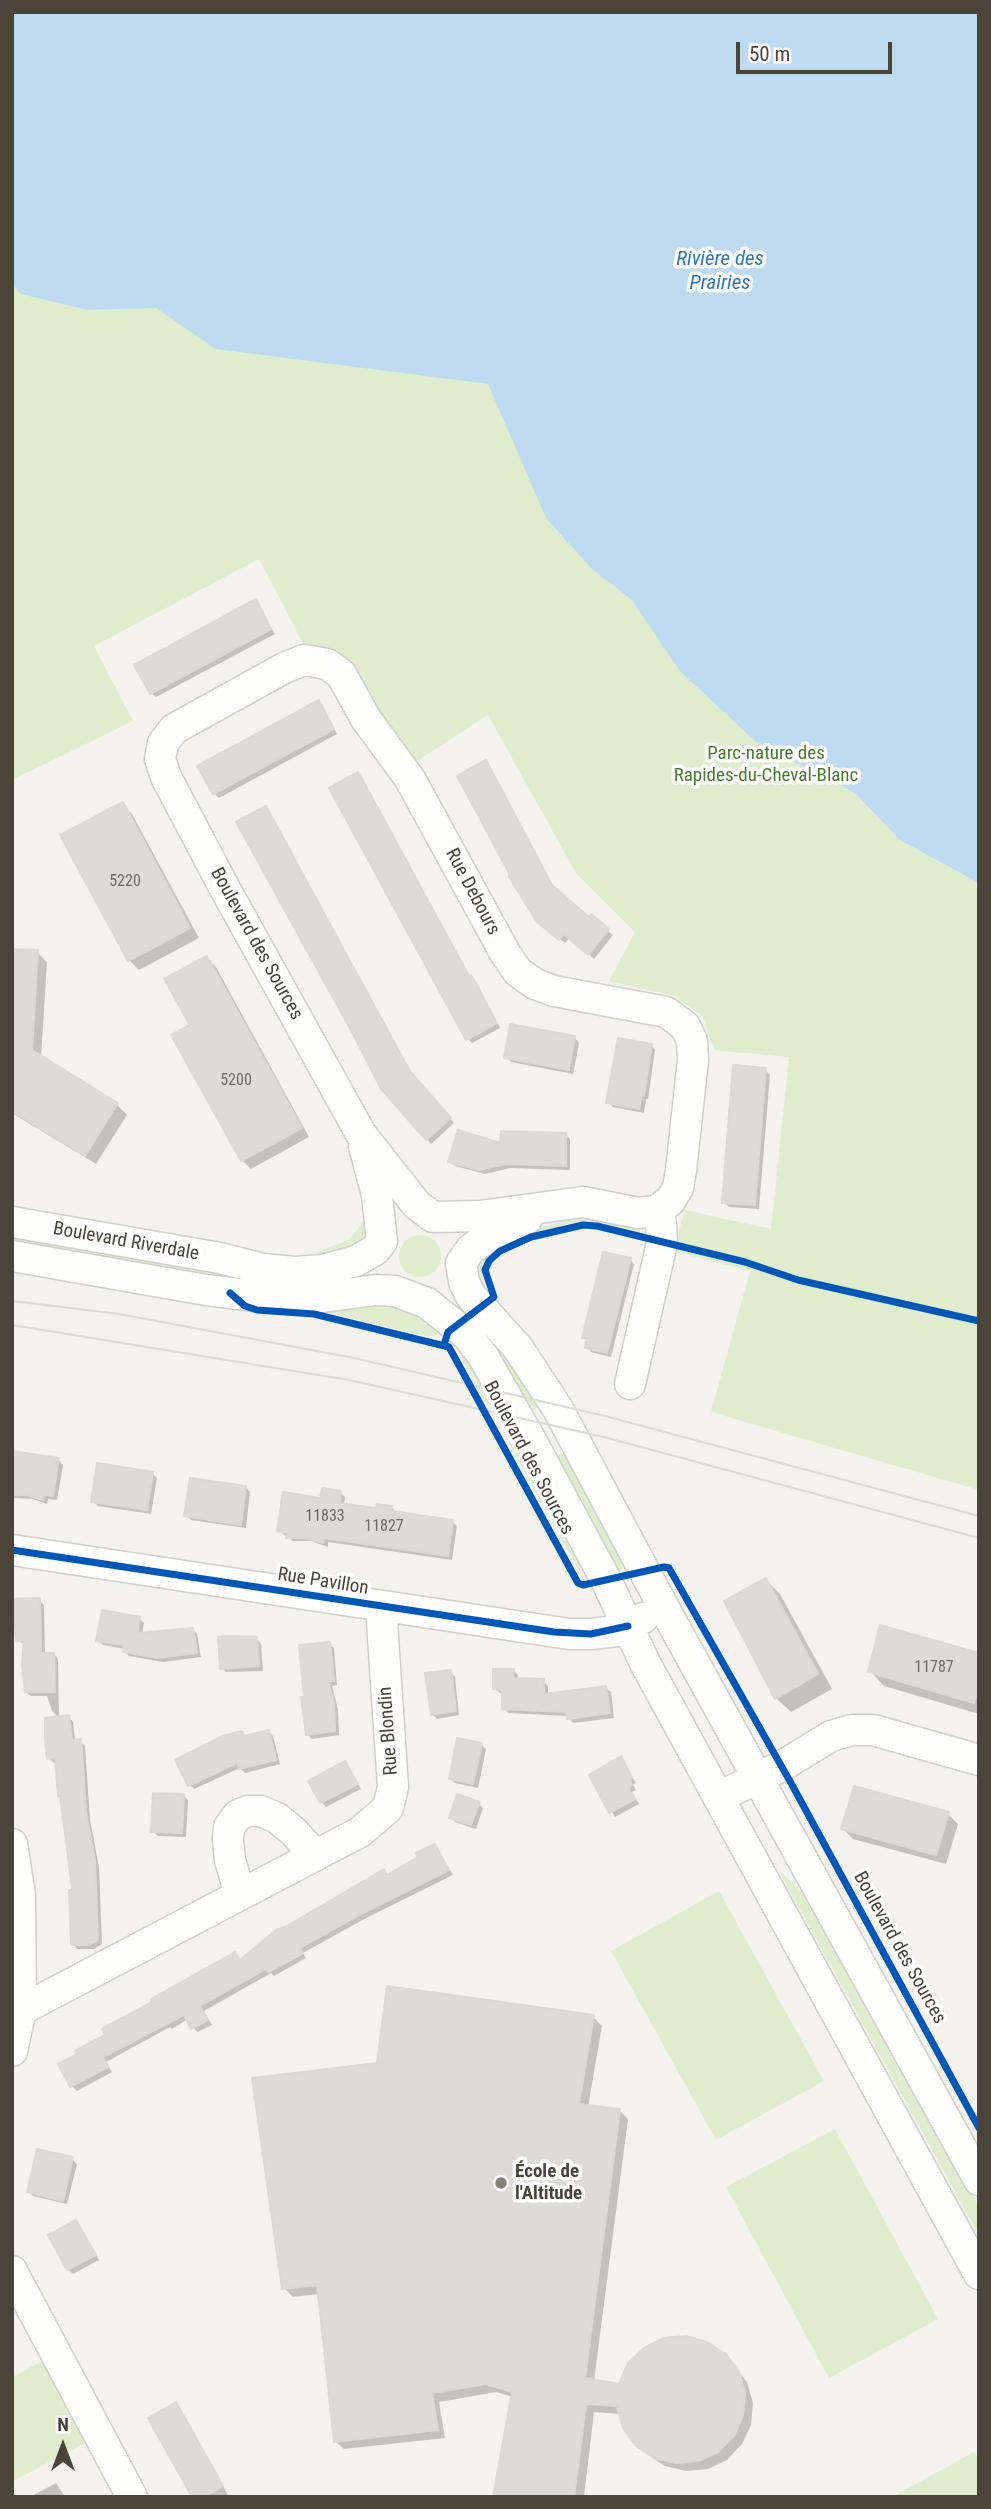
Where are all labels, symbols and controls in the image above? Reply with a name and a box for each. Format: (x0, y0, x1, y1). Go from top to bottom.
scale bar (739, 28, 895, 72)
text: 50 m (749, 42, 790, 66)
water label: Rivière des Prairies (676, 247, 764, 297)
park label: Parc-nature des Rapides-du-Cheval-Blanc (674, 743, 858, 787)
street label: Rue Debours (440, 845, 504, 939)
street label: Boulevard des Sources (205, 864, 307, 1024)
house number: 5220 (109, 872, 141, 892)
house number: 5200 (220, 1071, 252, 1091)
street label: Boulevard Riverdale (51, 1218, 201, 1266)
street label: Boulevard des Sources (478, 1377, 578, 1539)
house number: 11833 (305, 1507, 345, 1527)
house number: 11827 (364, 1517, 404, 1537)
street label: Rue Pavillon (276, 1564, 370, 1600)
house number: 11787 (914, 1658, 954, 1678)
street label: Rue Blondin (375, 1686, 403, 1776)
street label: Boulevard des Sources (848, 1868, 950, 2028)
place label: École de l'Altitude (515, 2161, 582, 2205)
marker: École de l'Altitude (493, 2175, 509, 2191)
north arrow (28, 2411, 98, 2481)
text: N (57, 2413, 69, 2436)

